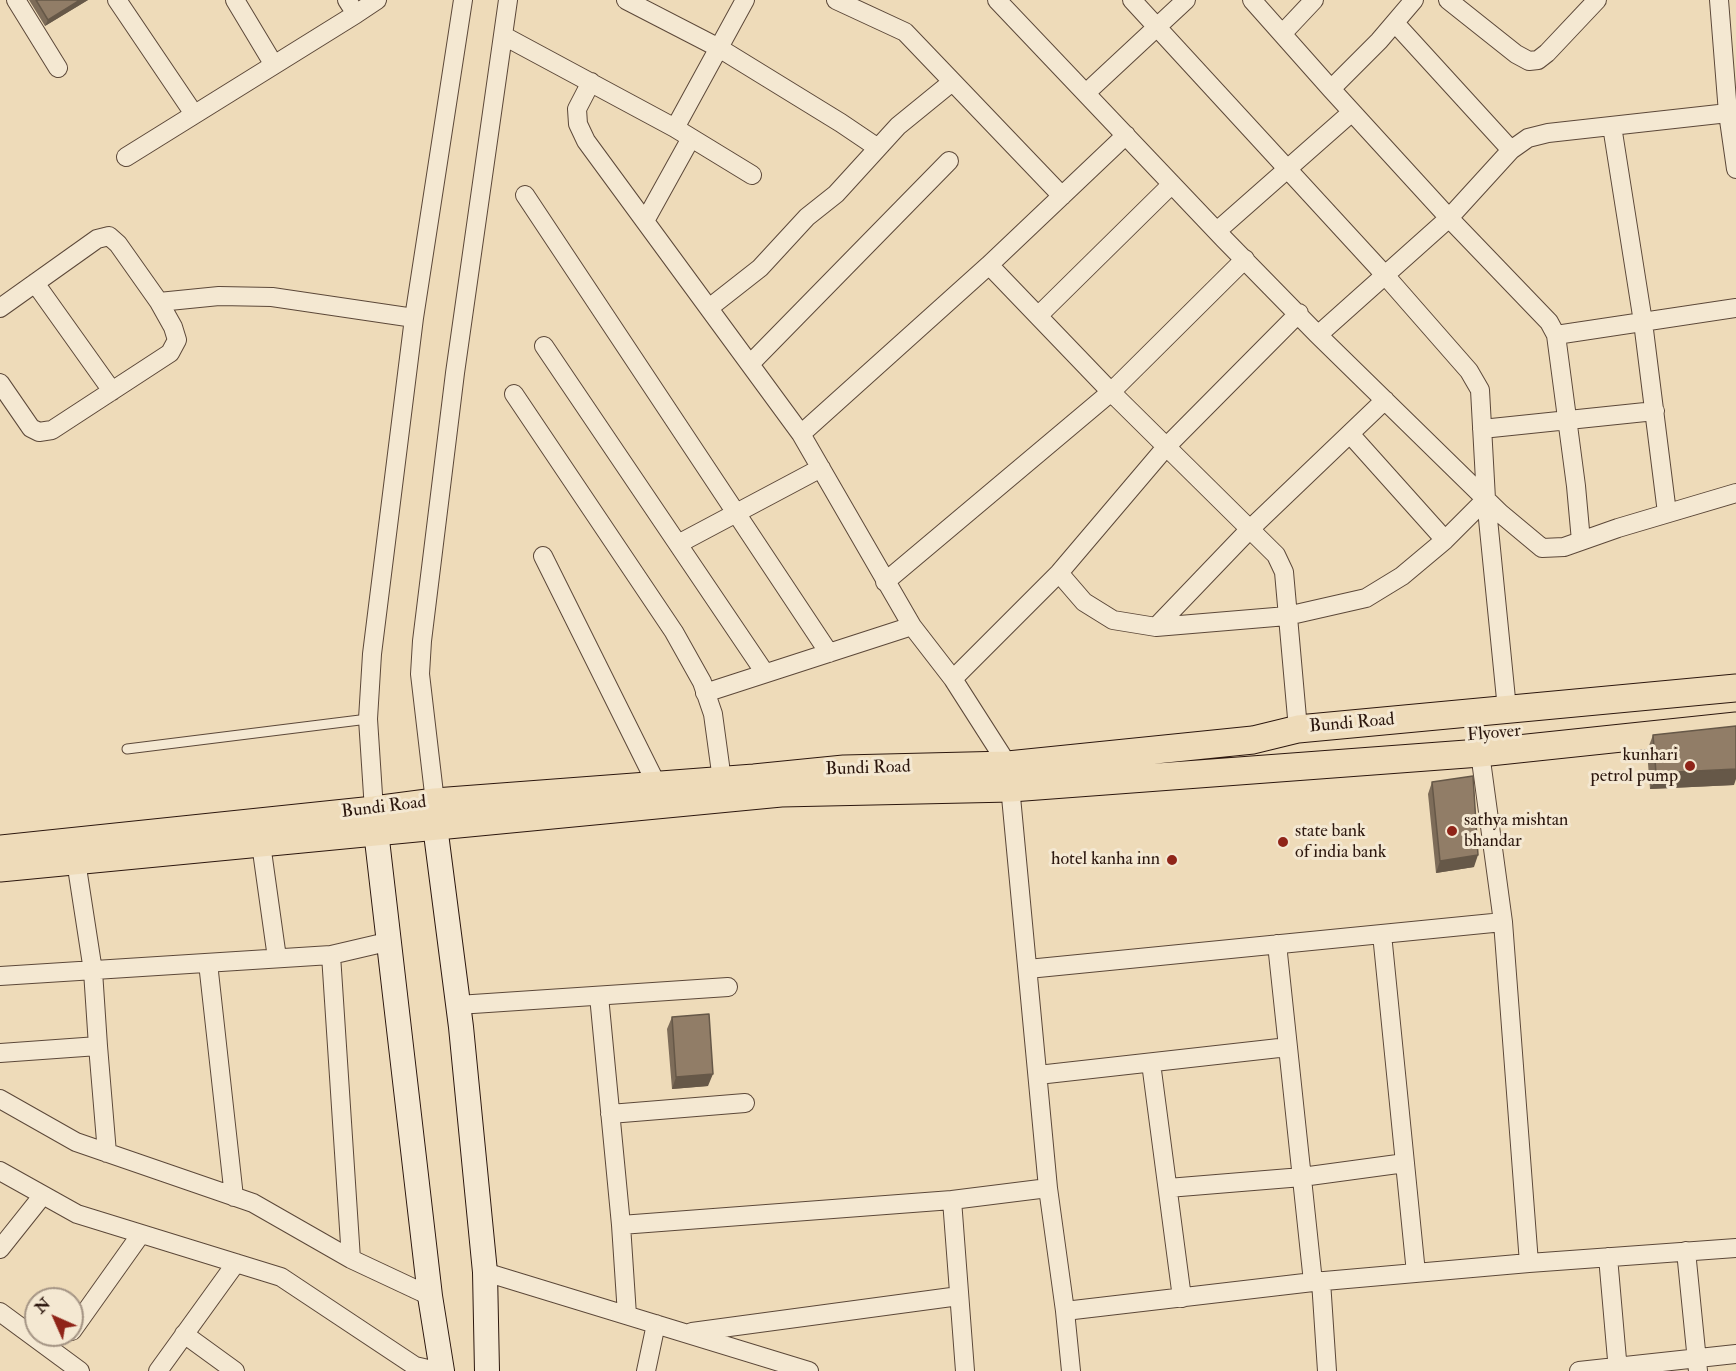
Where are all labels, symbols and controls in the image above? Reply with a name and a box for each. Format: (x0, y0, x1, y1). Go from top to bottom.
street label: Bundi Road (1309, 710, 1395, 738)
street label: Flyover (1466, 721, 1522, 747)
place label: kunhari petrol pump (1591, 745, 1678, 788)
street label: Bundi Road (825, 757, 911, 781)
marker: kunhari petrol pump (1683, 759, 1697, 773)
street label: Bundi Road (340, 792, 428, 824)
place label: sathya mishtan bhandar (1464, 810, 1568, 852)
place label: state bank of india bank (1295, 821, 1386, 864)
marker: sathya mishtan bhandar (1445, 824, 1459, 838)
marker: state bank of india bank (1276, 835, 1290, 849)
place label: hotel kanha inn (1051, 849, 1160, 871)
marker: hotel kanha inn (1165, 853, 1179, 867)
north arrow (24, 1287, 84, 1347)
text: N (31, 1294, 55, 1318)

